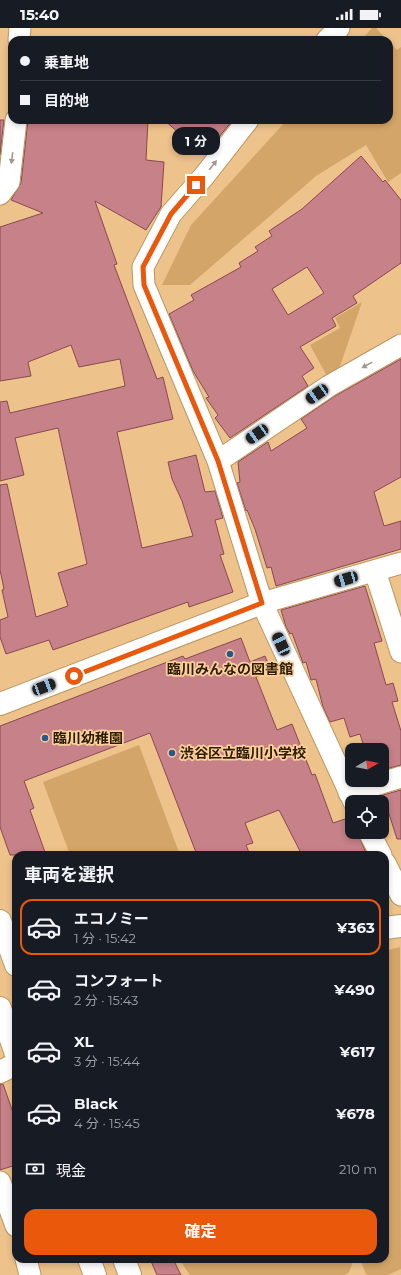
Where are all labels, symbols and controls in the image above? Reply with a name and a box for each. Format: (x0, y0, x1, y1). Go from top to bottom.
text: 15:40 (20, 5, 59, 24)
text: 乗車地 (44, 53, 89, 72)
text: 目的地 (44, 91, 89, 110)
callout: 1 分 (172, 127, 220, 155)
text: 1 分 (185, 133, 207, 149)
one-way arrow (8, 152, 15, 164)
one-way arrow (208, 160, 217, 171)
route end (187, 176, 205, 194)
one-way arrow (361, 361, 373, 368)
car (304, 382, 330, 406)
car (244, 422, 270, 446)
car (333, 570, 359, 588)
car (270, 631, 292, 657)
marker: 臨川みんなの図書館 (225, 649, 235, 659)
place label: 臨川みんなの図書館 (167, 660, 293, 678)
route start (65, 667, 83, 685)
car (31, 677, 57, 697)
place label: 臨川幼稚園 (53, 729, 123, 747)
marker: 臨川幼稚園 (40, 733, 50, 743)
north arrow (345, 743, 389, 787)
map controls (345, 743, 389, 839)
place label: 渋谷区立臨川小学校 (180, 744, 306, 762)
marker: 渋谷区立臨川小学校 (167, 748, 177, 758)
button: locate (345, 795, 389, 839)
text: 車両を選択 (24, 864, 114, 886)
icon: car (26, 909, 62, 945)
text: エコノミー (74, 909, 149, 928)
text: ¥363 (336, 918, 375, 937)
text: 1 分 · 15:42 (74, 930, 136, 946)
icon: car (26, 971, 62, 1007)
text: コンフォート (74, 971, 164, 990)
text: ¥490 (334, 980, 375, 999)
text: 2 分 · 15:43 (74, 992, 138, 1008)
text: XL (74, 1032, 93, 1051)
icon: car (26, 1033, 62, 1069)
text: ¥617 (339, 1042, 375, 1061)
text: 3 分 · 15:44 (74, 1053, 140, 1069)
text: Black (74, 1094, 118, 1113)
icon: car (26, 1095, 62, 1131)
text: ¥678 (336, 1104, 375, 1123)
text: 4 分 · 15:45 (74, 1115, 140, 1131)
icon: cash (24, 1158, 46, 1180)
text: 現金 (56, 1161, 86, 1180)
text: 210 m (339, 1161, 377, 1177)
button: 確定 (24, 1209, 377, 1255)

